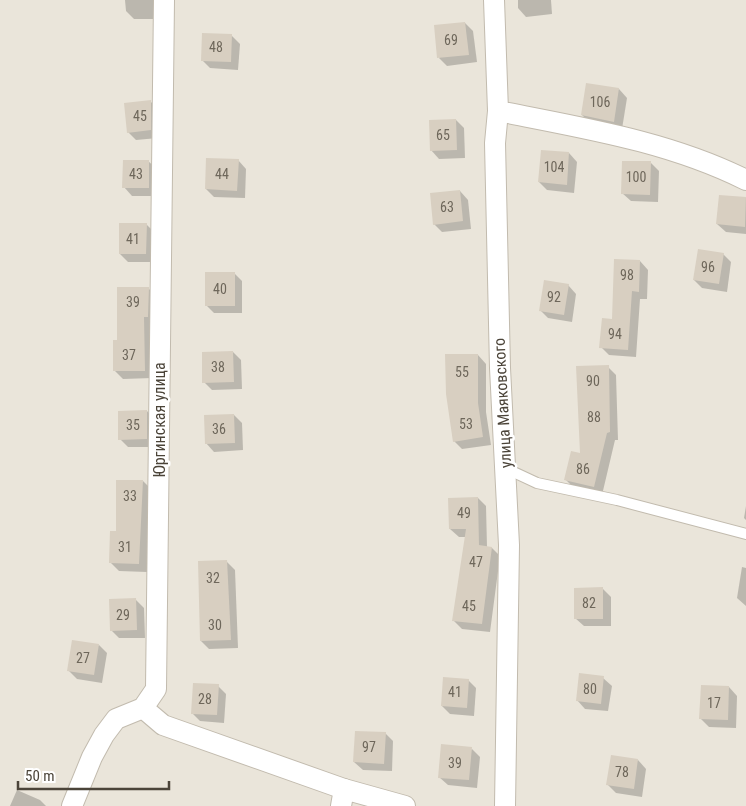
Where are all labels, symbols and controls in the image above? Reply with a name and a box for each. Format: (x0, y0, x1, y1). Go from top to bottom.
house number: 69 (444, 32, 458, 48)
house number: 48 (209, 39, 223, 55)
house number: 106 (590, 94, 610, 110)
house number: 45 (133, 108, 147, 124)
house number: 65 (436, 127, 450, 143)
house number: 104 (544, 159, 564, 175)
house number: 43 (129, 166, 143, 182)
house number: 44 (215, 166, 229, 182)
house number: 100 (626, 169, 646, 185)
house number: 63 (440, 199, 454, 215)
house number: 41 (126, 231, 140, 247)
house number: 96 (701, 259, 715, 275)
house number: 98 (620, 267, 634, 283)
house number: 40 (213, 281, 227, 297)
house number: 92 (547, 289, 561, 305)
house number: 39 (126, 294, 140, 310)
house number: 94 (608, 326, 622, 342)
street label: улица Маяковского (490, 337, 515, 468)
house number: 37 (122, 347, 136, 363)
house number: 38 (211, 359, 225, 375)
street label: Юргинская улица (150, 362, 169, 478)
house number: 55 (455, 364, 469, 380)
house number: 90 (586, 373, 600, 389)
house number: 88 (587, 409, 601, 425)
house number: 53 (459, 416, 473, 432)
house number: 35 (126, 417, 140, 433)
house number: 36 (212, 421, 226, 437)
house number: 86 (576, 461, 590, 477)
house number: 33 (123, 488, 137, 504)
house number: 49 (457, 505, 471, 521)
house number: 31 (118, 539, 132, 555)
house number: 47 (469, 554, 483, 570)
house number: 32 (206, 570, 220, 586)
house number: 82 (582, 595, 596, 611)
house number: 45 (462, 598, 476, 614)
house number: 29 (116, 607, 130, 623)
house number: 30 (208, 617, 222, 633)
house number: 27 (76, 650, 90, 666)
house number: 80 (583, 681, 597, 697)
house number: 41 (448, 684, 462, 700)
house number: 28 (198, 691, 212, 707)
house number: 17 (707, 695, 721, 711)
house number: 97 (362, 739, 376, 755)
house number: 39 (448, 755, 462, 771)
scale bar (18, 758, 169, 790)
house number: 78 (615, 764, 629, 780)
text: 50 m (25, 767, 55, 785)

